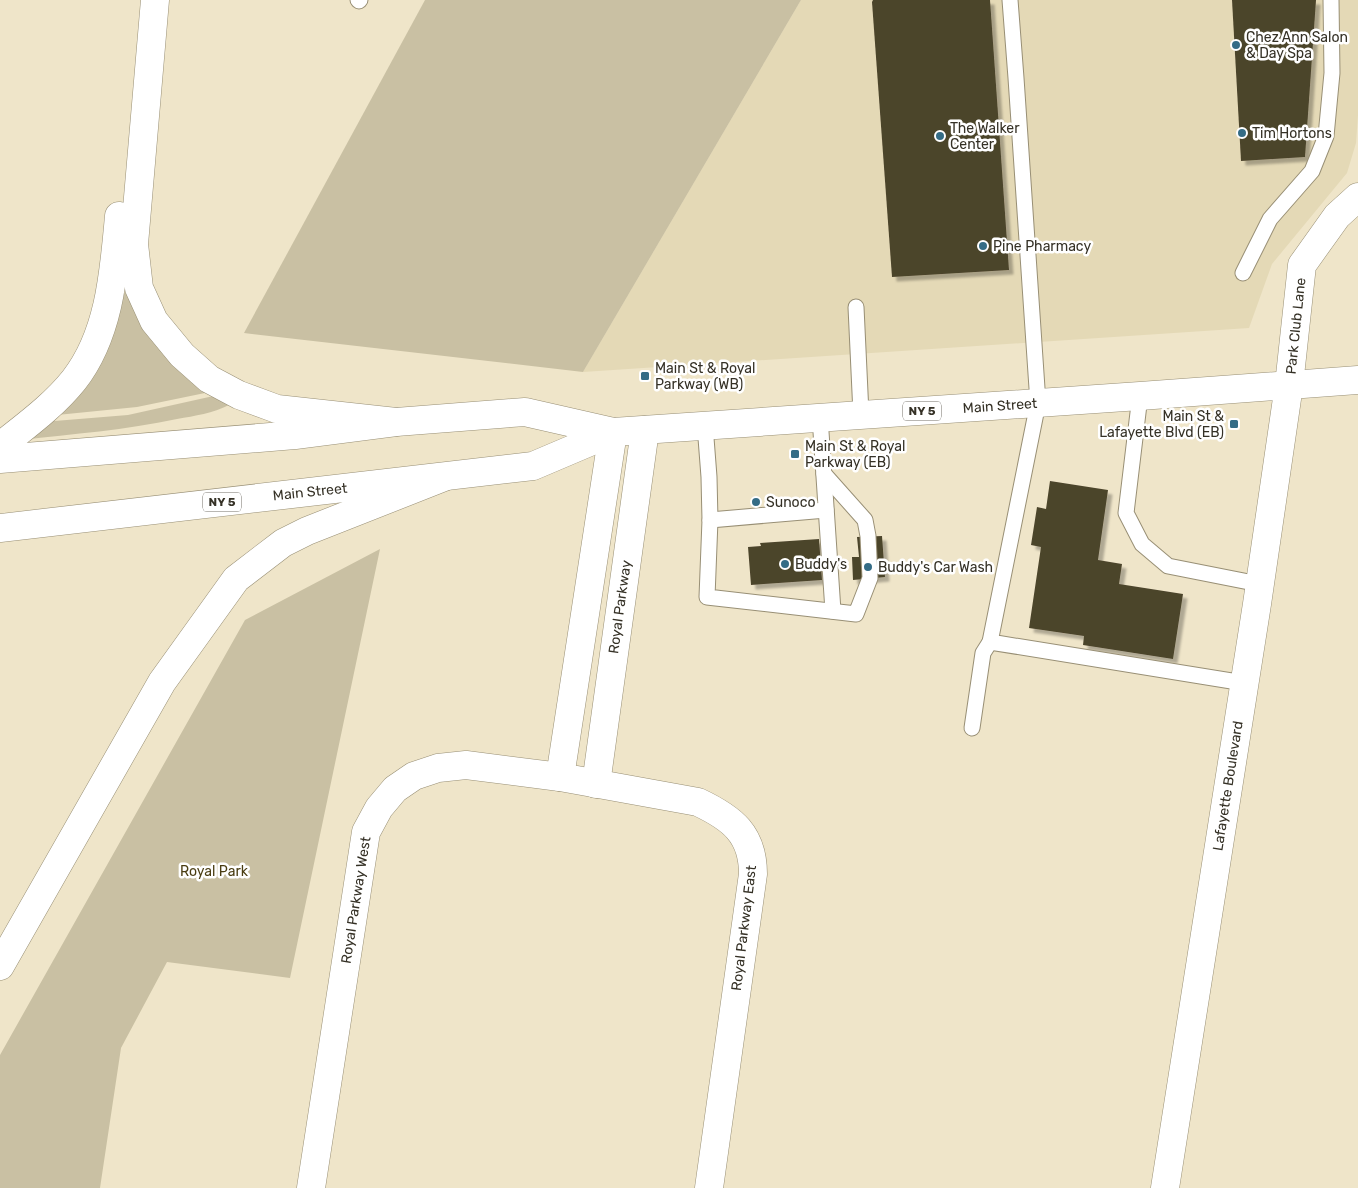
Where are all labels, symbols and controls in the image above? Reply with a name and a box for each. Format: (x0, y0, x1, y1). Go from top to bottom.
place label: Chez Ann Salon & Day Spa (1246, 29, 1348, 62)
marker: Chez Ann Salon & Day Spa (1230, 39, 1242, 51)
place label: The Walker Center (950, 120, 1020, 153)
place label: Tim Hortons (1252, 125, 1332, 142)
marker: Tim Hortons (1236, 127, 1248, 139)
marker: The Walker Center (934, 130, 946, 142)
place label: Pine Pharmacy (993, 238, 1091, 255)
marker: Pine Pharmacy (977, 240, 989, 252)
street label: Park Club Lane (1282, 277, 1310, 375)
place label: Main St & Royal Parkway (WB) (655, 360, 755, 393)
marker: Main St & Royal Parkway (WB) (639, 370, 651, 382)
street label: Main Street (962, 395, 1038, 417)
road number: NY 5 (903, 402, 941, 421)
place label: Main St & Lafayette Blvd (EB) (1099, 408, 1224, 441)
marker: Main St & Lafayette Blvd (EB) (1228, 418, 1240, 430)
place label: Main St & Royal Parkway (EB) (805, 438, 905, 471)
marker: Main St & Royal Parkway (EB) (789, 448, 801, 460)
street label: Main Street (272, 480, 349, 504)
road number: NY 5 (203, 492, 241, 512)
place label: Sunoco (766, 494, 815, 511)
marker: Sunoco (750, 496, 762, 508)
place label: Buddy's (795, 556, 847, 573)
marker: Buddy's (779, 558, 791, 570)
street label: Royal Parkway (605, 559, 635, 655)
place label: Buddy's Car Wash (878, 559, 993, 576)
marker: Buddy's Car Wash (862, 561, 874, 573)
street label: Lafayette Boulevard (1209, 720, 1247, 852)
street label: Royal Parkway West (338, 835, 375, 965)
park label: Royal Park (180, 863, 249, 880)
street label: Royal Parkway East (728, 864, 760, 992)

